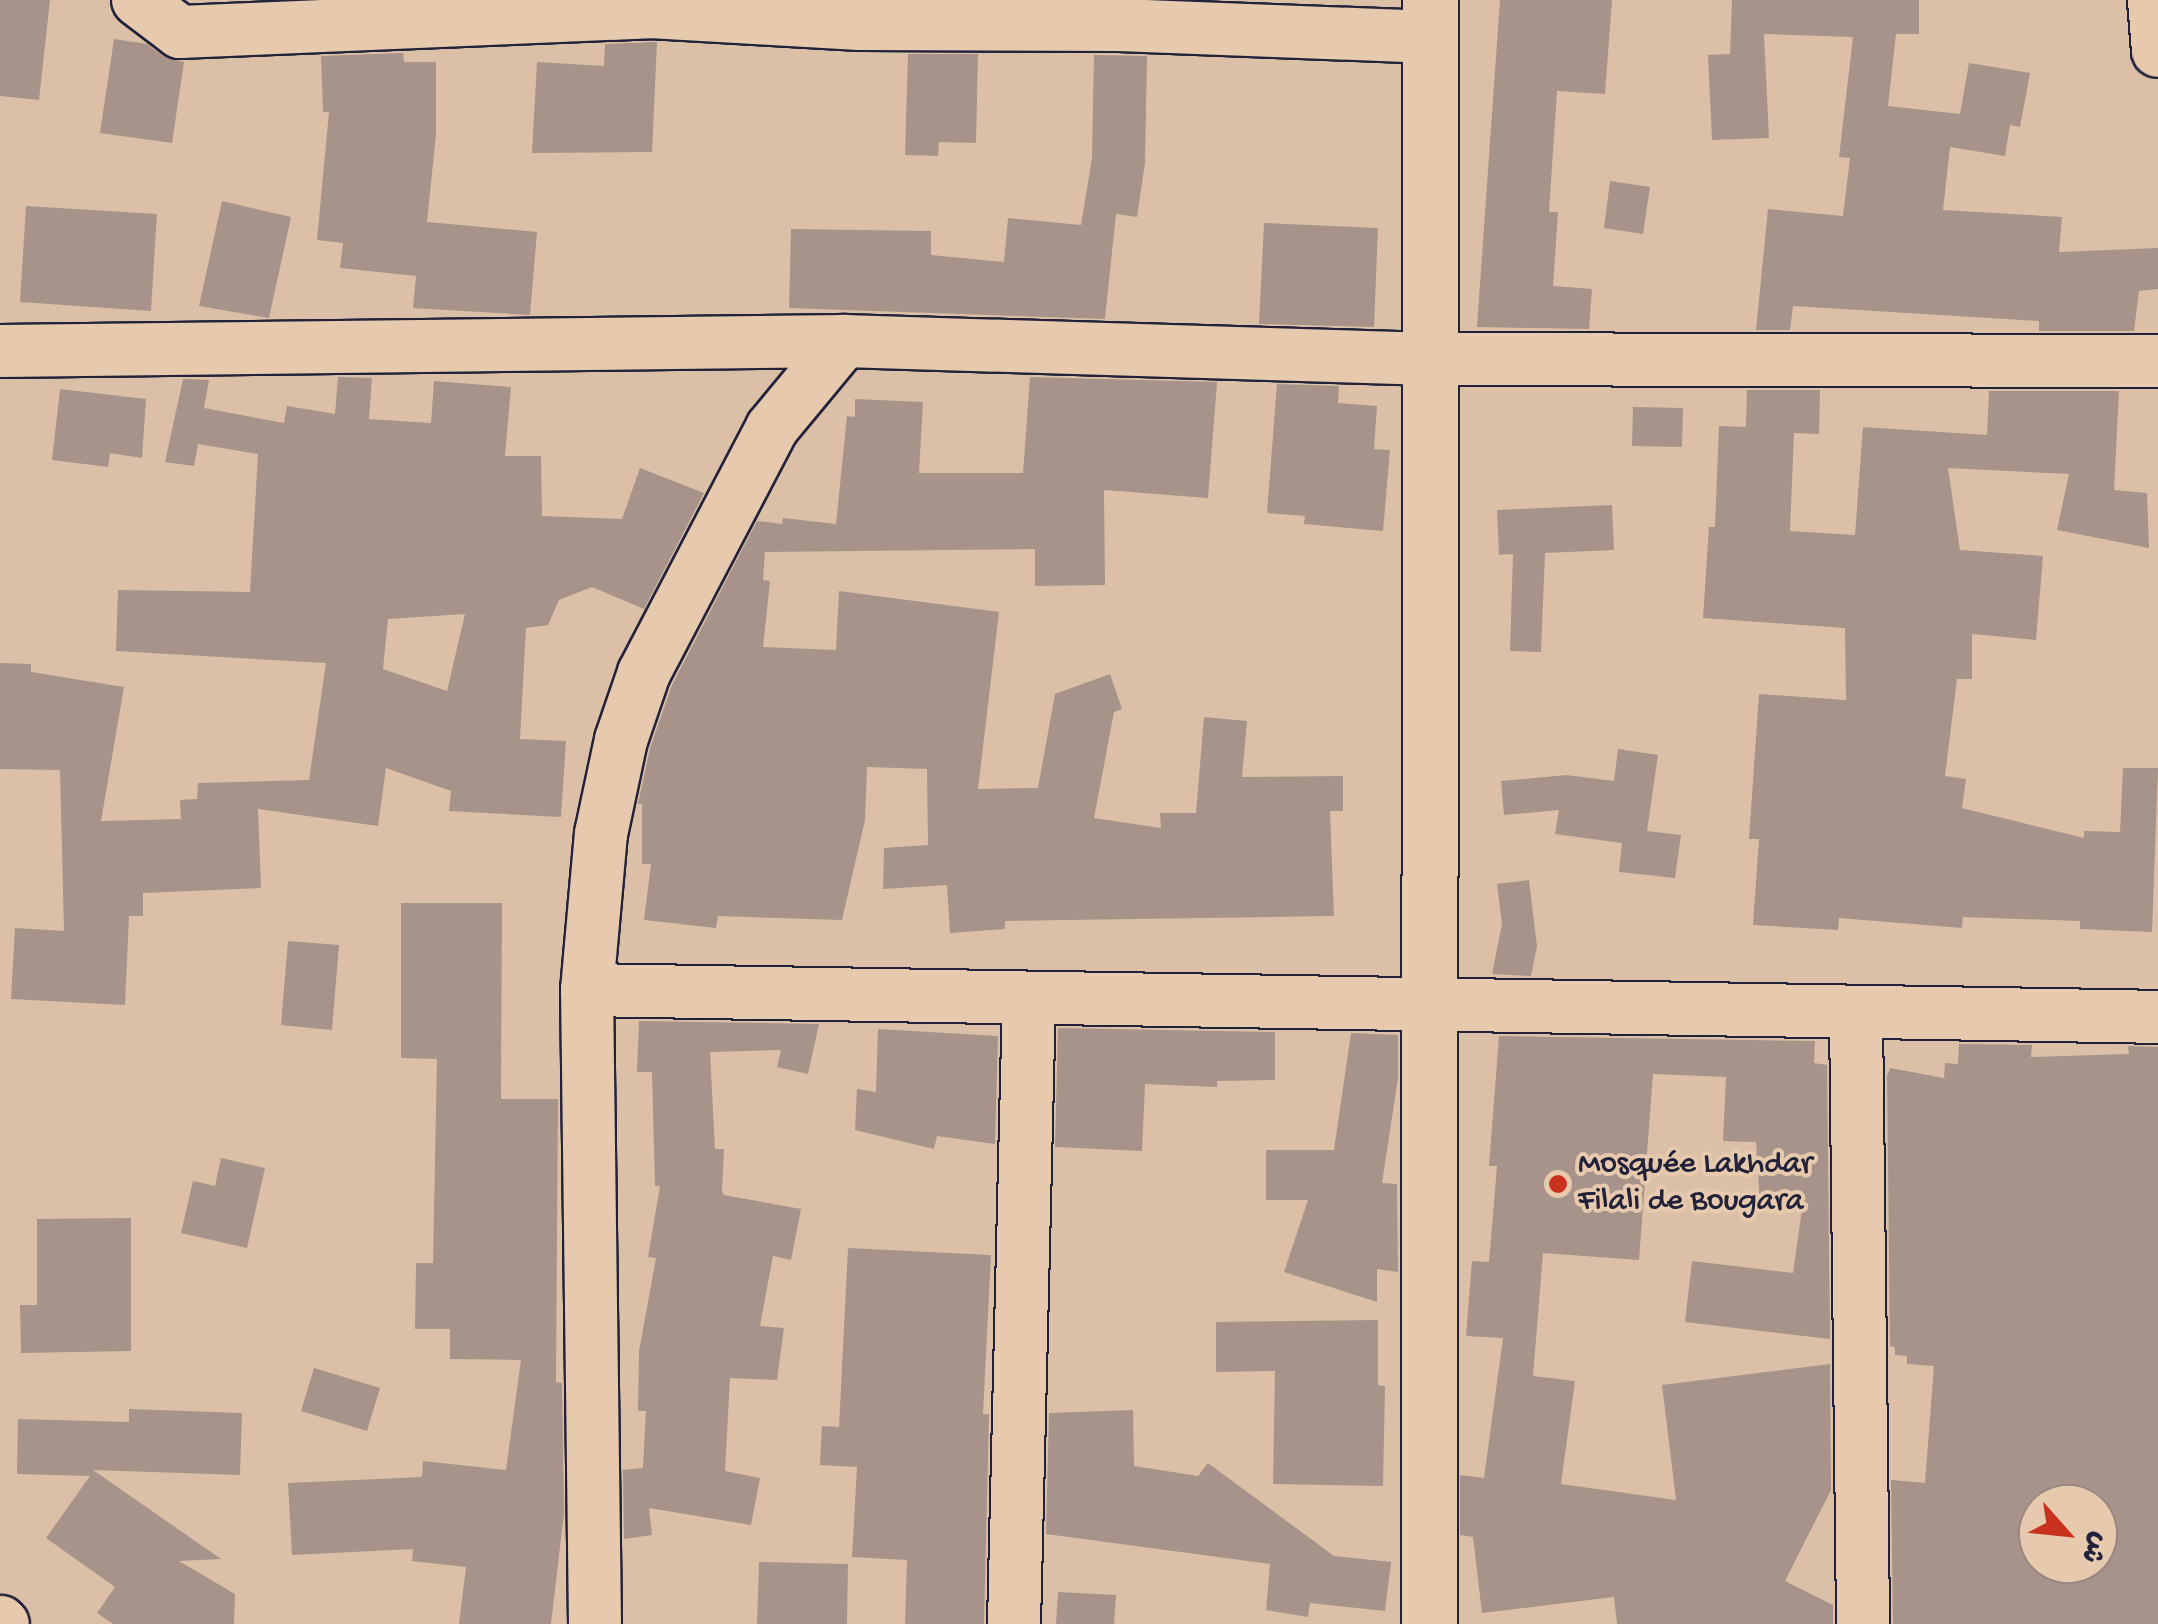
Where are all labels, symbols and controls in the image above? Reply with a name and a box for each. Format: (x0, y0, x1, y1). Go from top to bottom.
place label: Mosquée Lakhdar Filali de Bougara (1578, 1147, 1812, 1222)
marker: Mosquée Lakhdar Filali de Bougara (1547, 1173, 1569, 1195)
north arrow (2018, 1484, 2118, 1584)
text: ش (2072, 1526, 2115, 1568)

